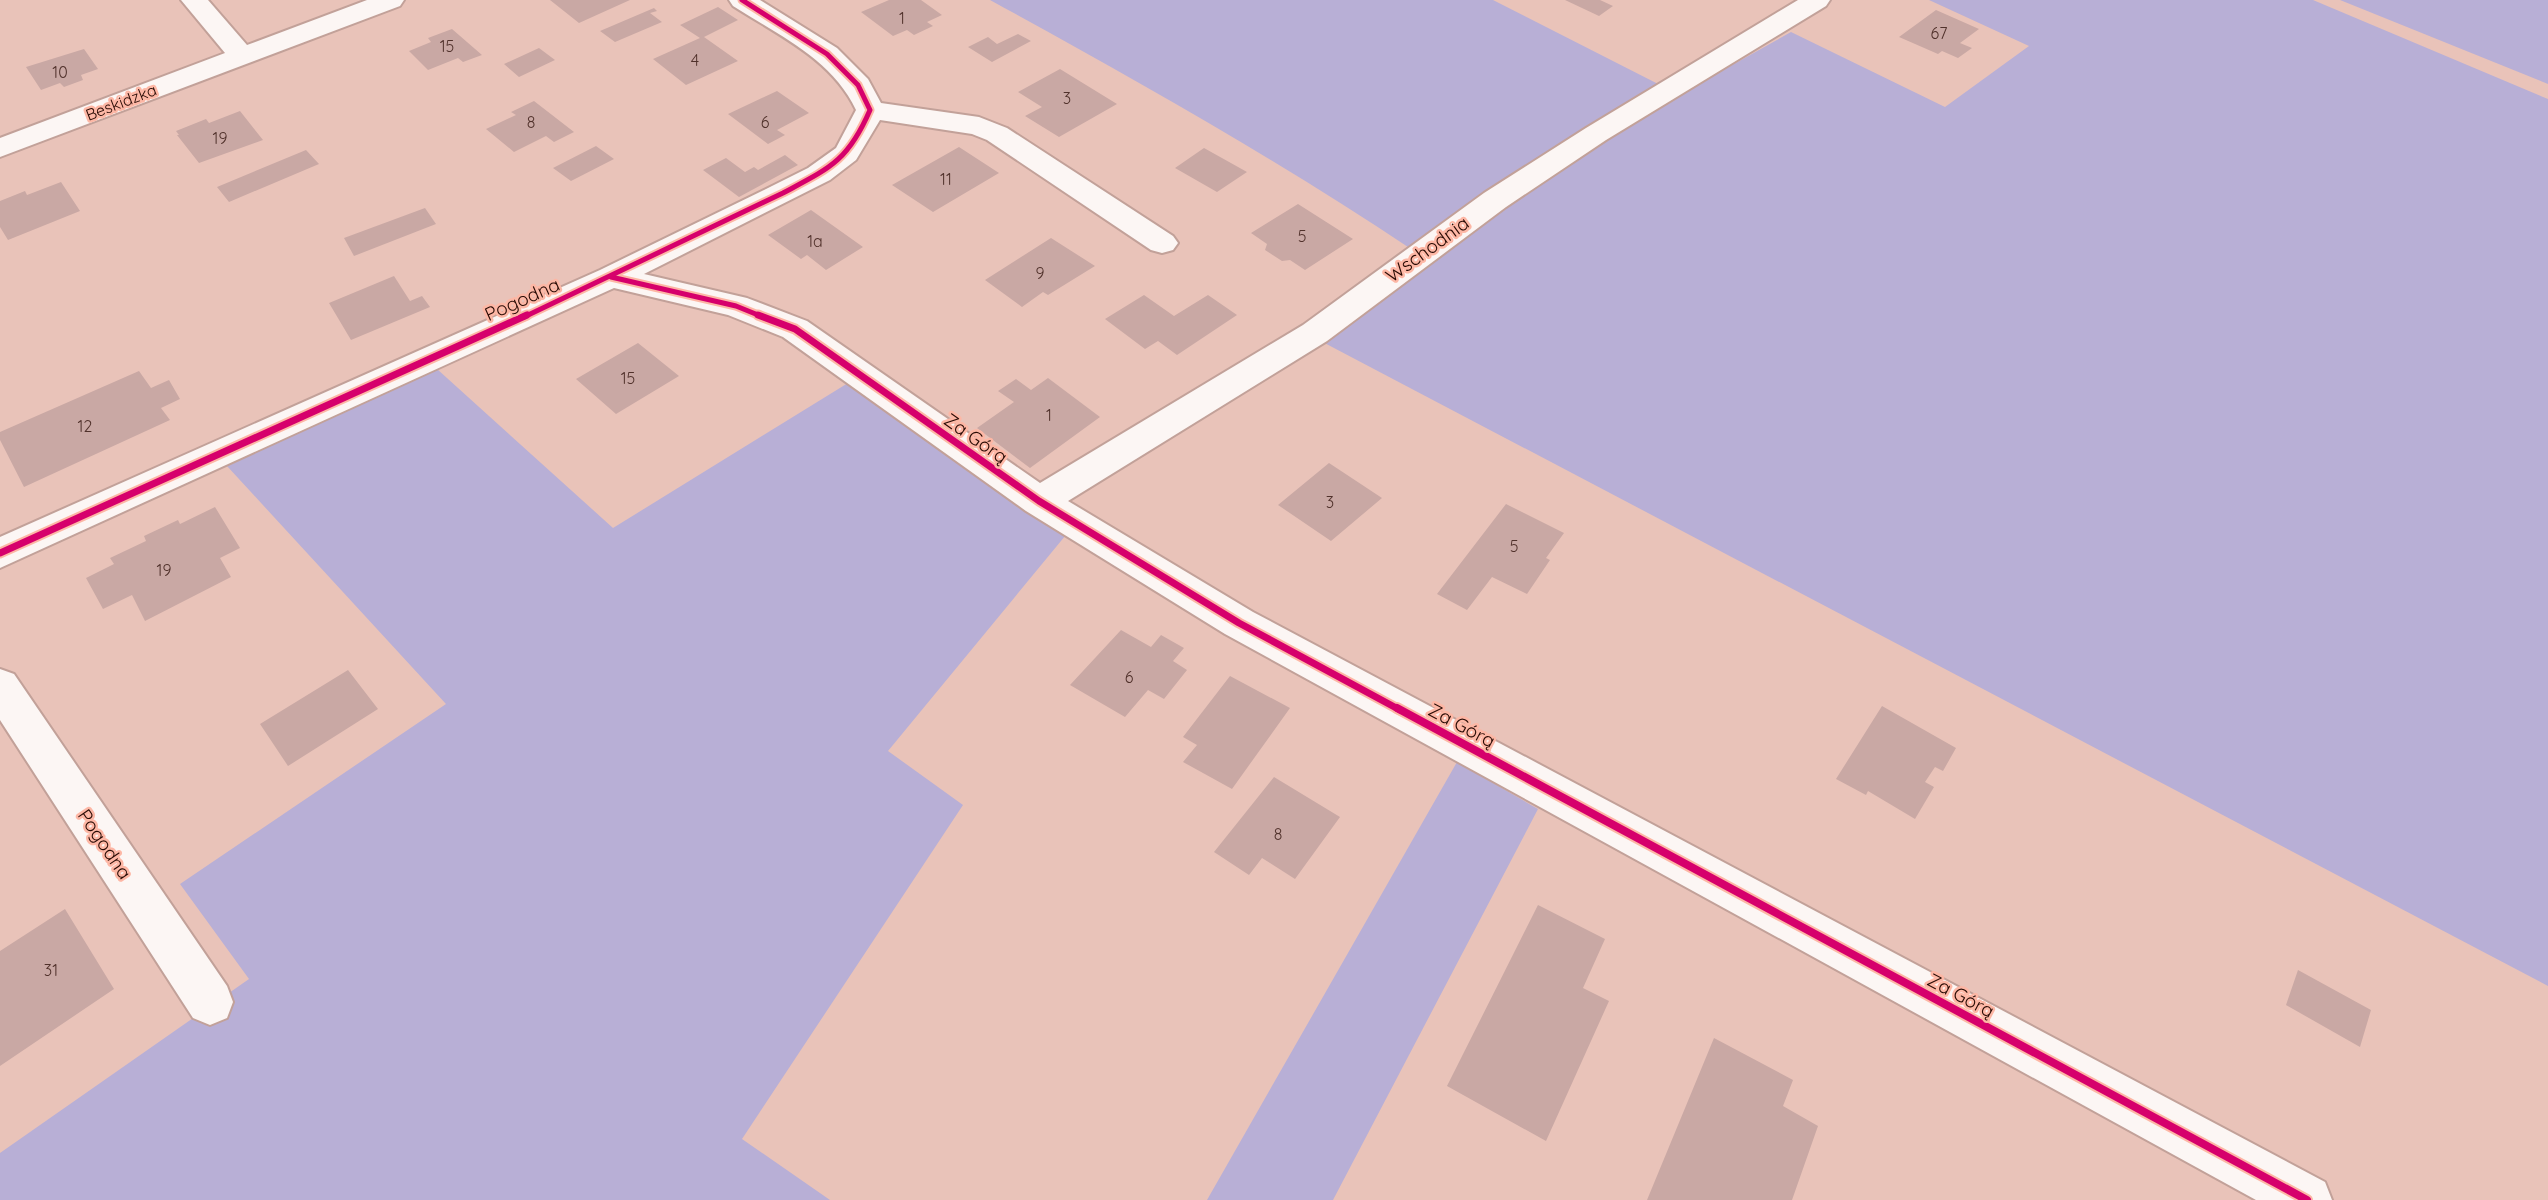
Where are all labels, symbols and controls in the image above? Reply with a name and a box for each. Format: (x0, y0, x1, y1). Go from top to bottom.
house number: 1 (899, 8, 905, 28)
house number: 67 (1931, 23, 1947, 43)
house number: 15 (440, 36, 454, 56)
house number: 4 (691, 50, 699, 70)
house number: 10 (52, 62, 68, 82)
street label: Beskidzka (83, 79, 159, 125)
house number: 3 (1063, 88, 1071, 108)
house number: 8 (527, 112, 535, 132)
house number: 6 (761, 112, 770, 132)
house number: 19 (213, 128, 227, 148)
house number: 11 (940, 169, 952, 189)
street label: Wschodnia (1381, 211, 1473, 287)
house number: 5 (1298, 226, 1306, 246)
house number: 1a (807, 231, 823, 251)
house number: 9 (1036, 263, 1045, 283)
street label: Pogodna (481, 272, 563, 326)
house number: 15 (621, 368, 635, 388)
house number: 1 (1046, 405, 1052, 425)
street label: Za Górą (940, 407, 1012, 469)
house number: 12 (78, 416, 93, 436)
house number: 3 (1326, 492, 1334, 512)
house number: 5 (1510, 536, 1518, 556)
house number: 19 (157, 560, 171, 580)
house number: 6 (1125, 667, 1134, 687)
street label: Za Górą (1424, 697, 1500, 753)
street label: Pogodna (73, 804, 137, 884)
house number: 8 (1274, 824, 1282, 844)
house number: 31 (44, 960, 58, 980)
street label: Za Górą (1923, 967, 1999, 1023)

